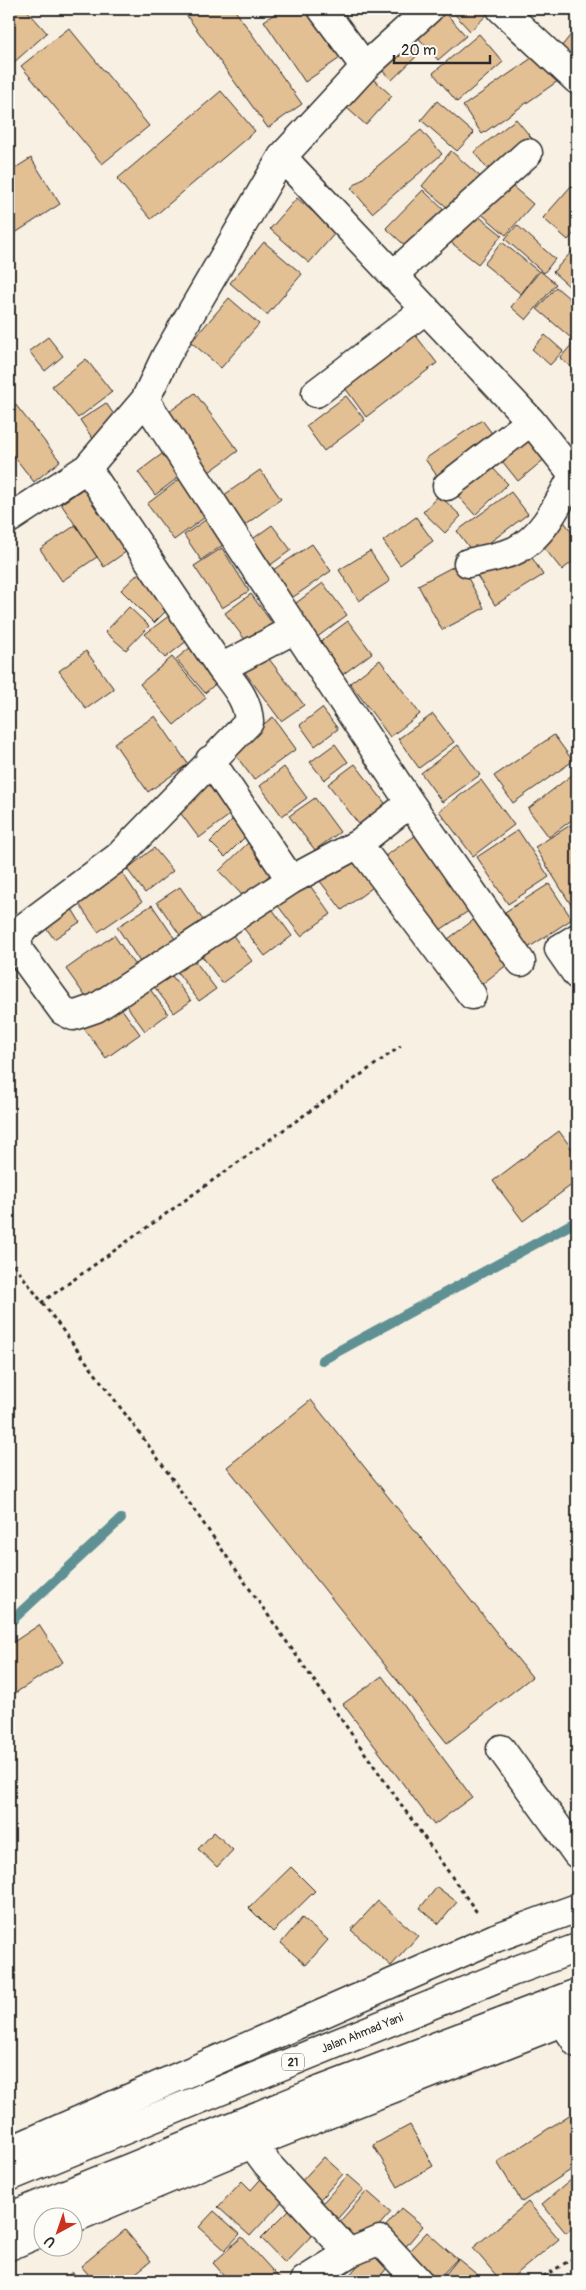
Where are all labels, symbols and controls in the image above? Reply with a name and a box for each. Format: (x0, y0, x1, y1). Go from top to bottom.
scale bar (394, 32, 490, 64)
text: 20 m (401, 41, 436, 60)
street label: Jalan Ahmad Yani (319, 2010, 406, 2057)
road number: 21 (282, 2054, 304, 2070)
north arrow (32, 2208, 82, 2258)
text: U (41, 2232, 59, 2251)

